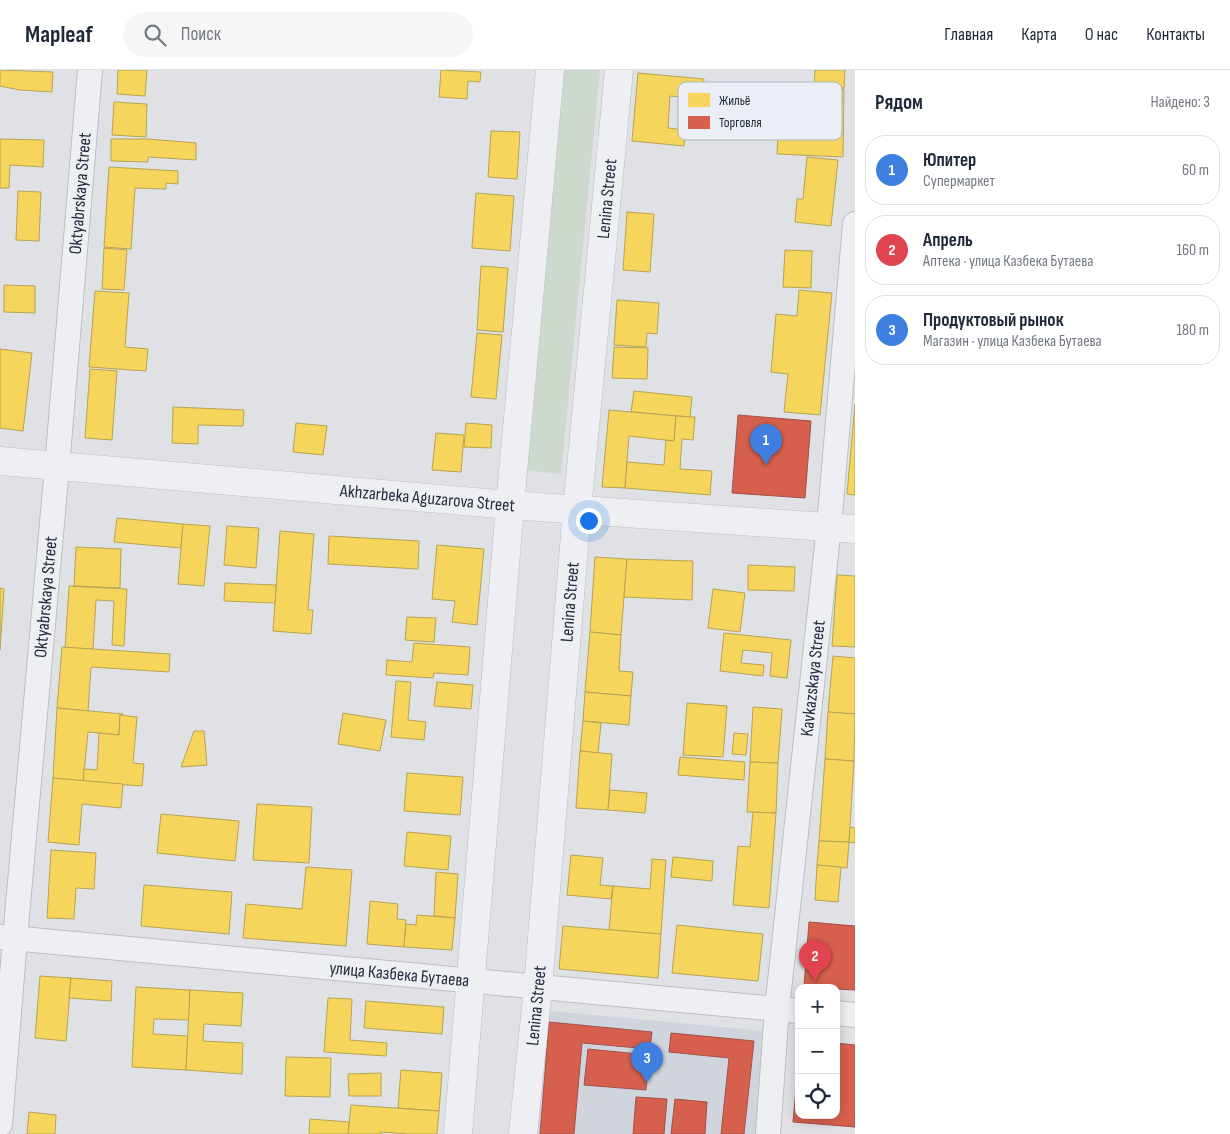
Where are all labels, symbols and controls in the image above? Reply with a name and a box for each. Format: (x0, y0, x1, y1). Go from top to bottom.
search box (123, 12, 473, 57)
text: Mapleaf (25, 20, 93, 49)
icon: search (141, 21, 169, 49)
text: Поиск (181, 23, 221, 46)
text: Главная (944, 24, 993, 45)
text: Карта (1021, 24, 1057, 45)
text: О нас (1085, 24, 1118, 45)
text: Контакты (1146, 24, 1205, 45)
legend (678, 82, 842, 140)
text: Рядом (875, 90, 923, 115)
text: Жильё (719, 92, 750, 109)
text: Найдено: 3 (1150, 93, 1210, 112)
text: Торговля (719, 114, 762, 131)
street label: Oktyabrskaya Street (65, 131, 96, 255)
text: Юпитер (923, 149, 976, 172)
street label: Lenina Street (593, 157, 622, 240)
text: 1 (889, 161, 895, 180)
text: 60 m (1182, 161, 1209, 180)
text: Супермаркет (923, 172, 995, 191)
text: Апрель (923, 229, 973, 252)
text: 2 (888, 241, 896, 260)
text: 160 m (1176, 241, 1209, 260)
text: Аптека · улица Казбека Бутаева (923, 252, 1093, 271)
text: Продуктовый рынок (923, 309, 1064, 332)
text: 3 (888, 321, 896, 340)
text: 180 m (1176, 321, 1209, 340)
text: Магазин · улица Казбека Бутаева (923, 332, 1102, 351)
pin: 1 (750, 424, 782, 465)
street label: Akhzarbeka Aguzarova Street (338, 480, 516, 516)
your location (576, 508, 602, 534)
street label: Oktyabrskaya Street (30, 535, 62, 659)
street label: Lenina Street (556, 561, 584, 643)
street label: Kavkazskaya Street (796, 619, 830, 737)
pin: 2 (799, 940, 831, 981)
street label: улица Казбека Бутаева (328, 958, 470, 991)
street label: Lenina Street (522, 964, 551, 1047)
map controls (795, 984, 840, 1119)
button: + (795, 984, 840, 1029)
button: − (795, 1029, 840, 1074)
pin: 3 (631, 1042, 663, 1083)
button: locate (795, 1074, 840, 1119)

